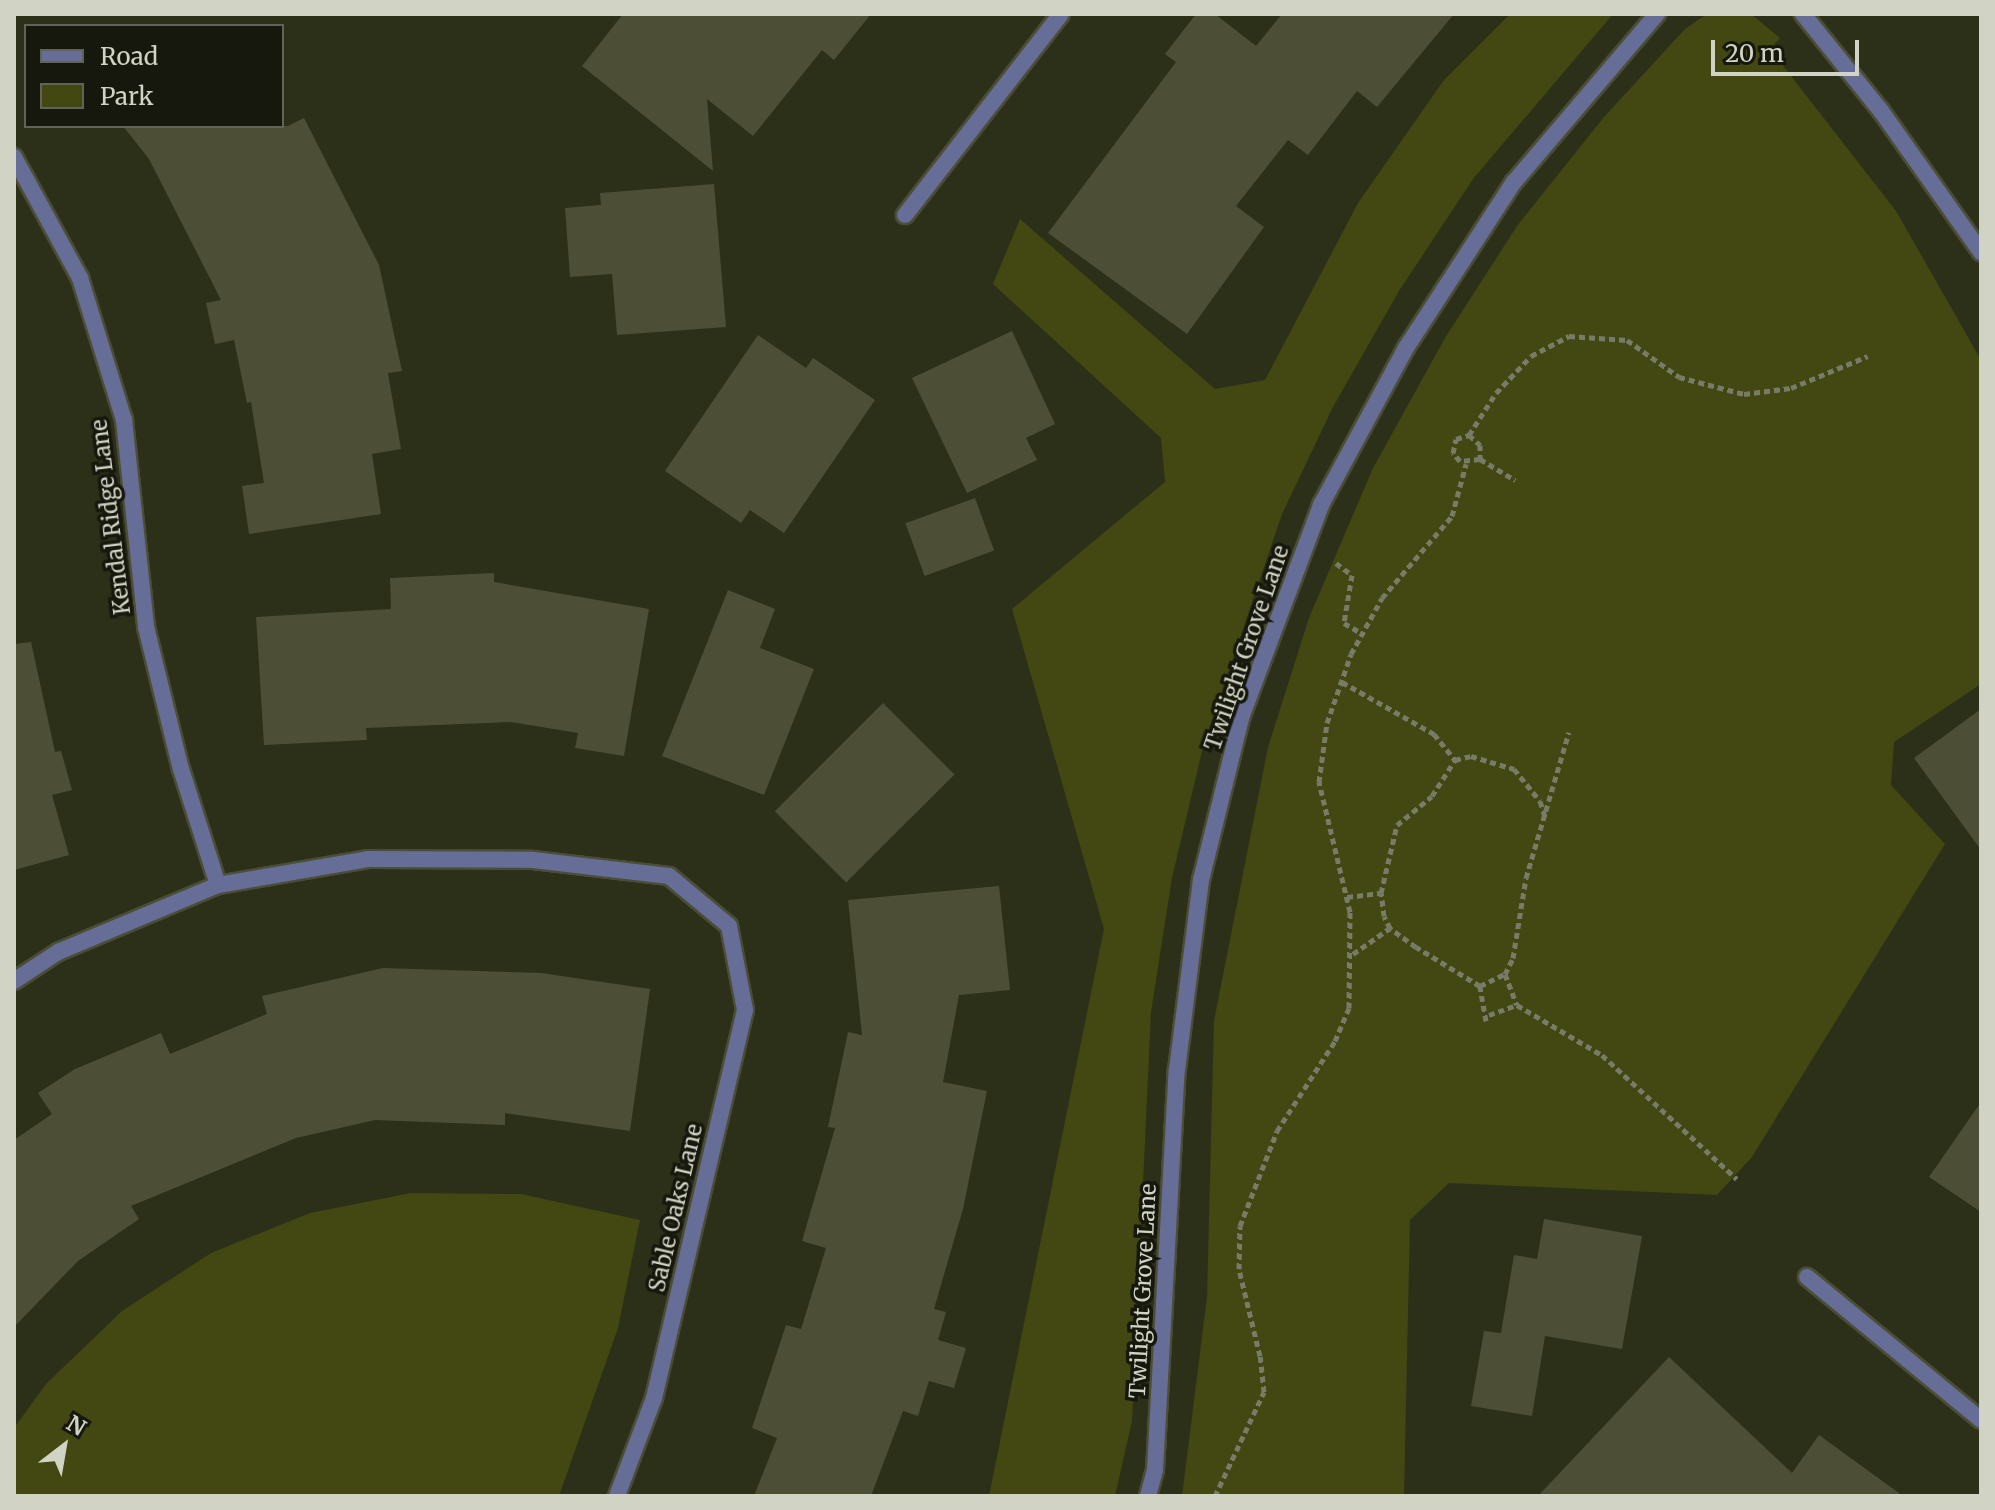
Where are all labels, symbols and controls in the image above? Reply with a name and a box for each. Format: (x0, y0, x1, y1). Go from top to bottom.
legend (24, 24, 284, 128)
scale bar (1715, 24, 1863, 74)
text: 20 m (1725, 38, 1784, 69)
text: Road (100, 41, 158, 72)
text: Park (100, 81, 153, 112)
street label: Kendal Ridge Lane (86, 418, 136, 616)
street label: Twilight Grove Lane (1199, 542, 1295, 754)
street label: Sable Oaks Lane (644, 1122, 708, 1294)
street label: Twilight Grove Lane (1124, 1183, 1162, 1399)
north arrow (24, 1406, 104, 1486)
text: N (62, 1409, 91, 1442)

